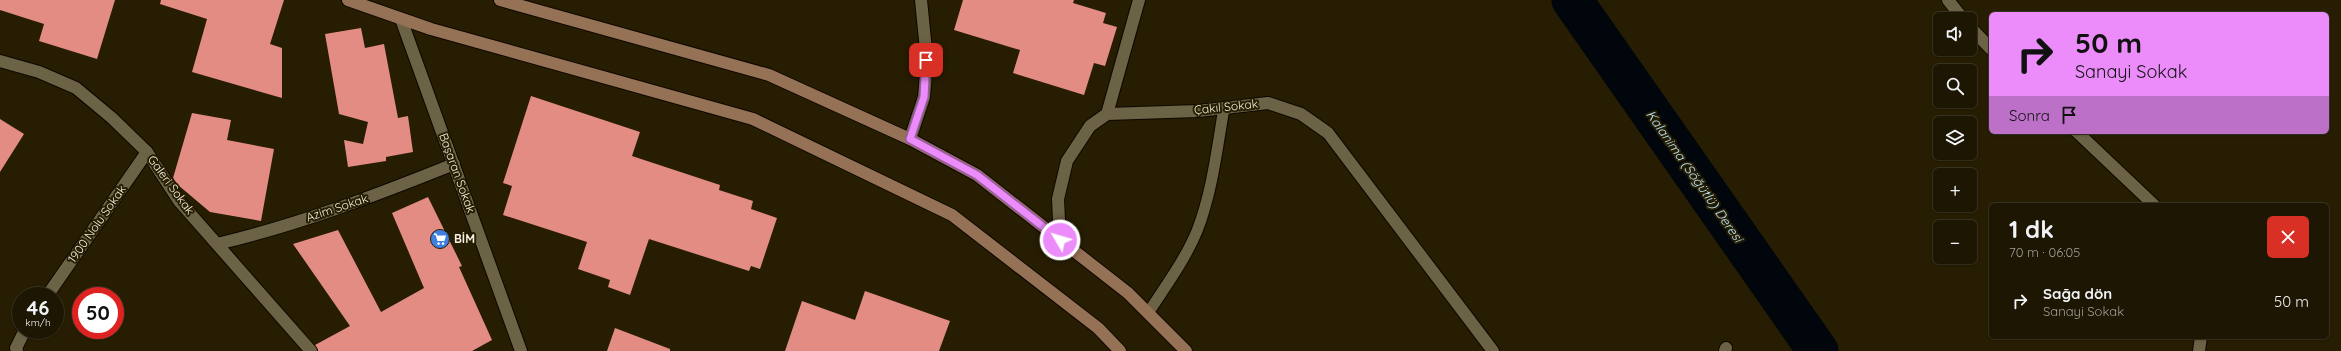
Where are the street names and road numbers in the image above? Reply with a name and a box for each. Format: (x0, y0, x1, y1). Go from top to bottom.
street label: Çakıl Sokak (1193, 96, 1259, 117)
street label: Başaran Sokak (436, 131, 479, 215)
street label: Galeri Sokak (145, 152, 198, 217)
street label: 1900 Nolu Sokak (64, 182, 129, 266)
street label: Azim Sokak (304, 190, 370, 225)

